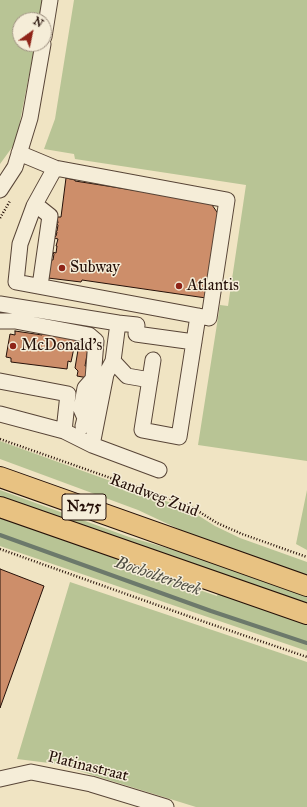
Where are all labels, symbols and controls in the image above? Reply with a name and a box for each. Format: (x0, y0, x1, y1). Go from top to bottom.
north arrow (12, 12, 52, 52)
text: N (31, 14, 46, 30)
place label: Subway (70, 258, 120, 278)
marker: Subway (57, 263, 67, 273)
place label: Atlantis (187, 276, 239, 296)
marker: Atlantis (174, 281, 184, 291)
place label: McDonald's (21, 336, 102, 356)
marker: McDonald's (8, 341, 18, 351)
street label: Randweg Zuid (107, 470, 201, 522)
road number: N275 (62, 494, 106, 520)
water label: Bocholterbeek (112, 553, 204, 601)
street label: Platinastraat (46, 748, 130, 786)

